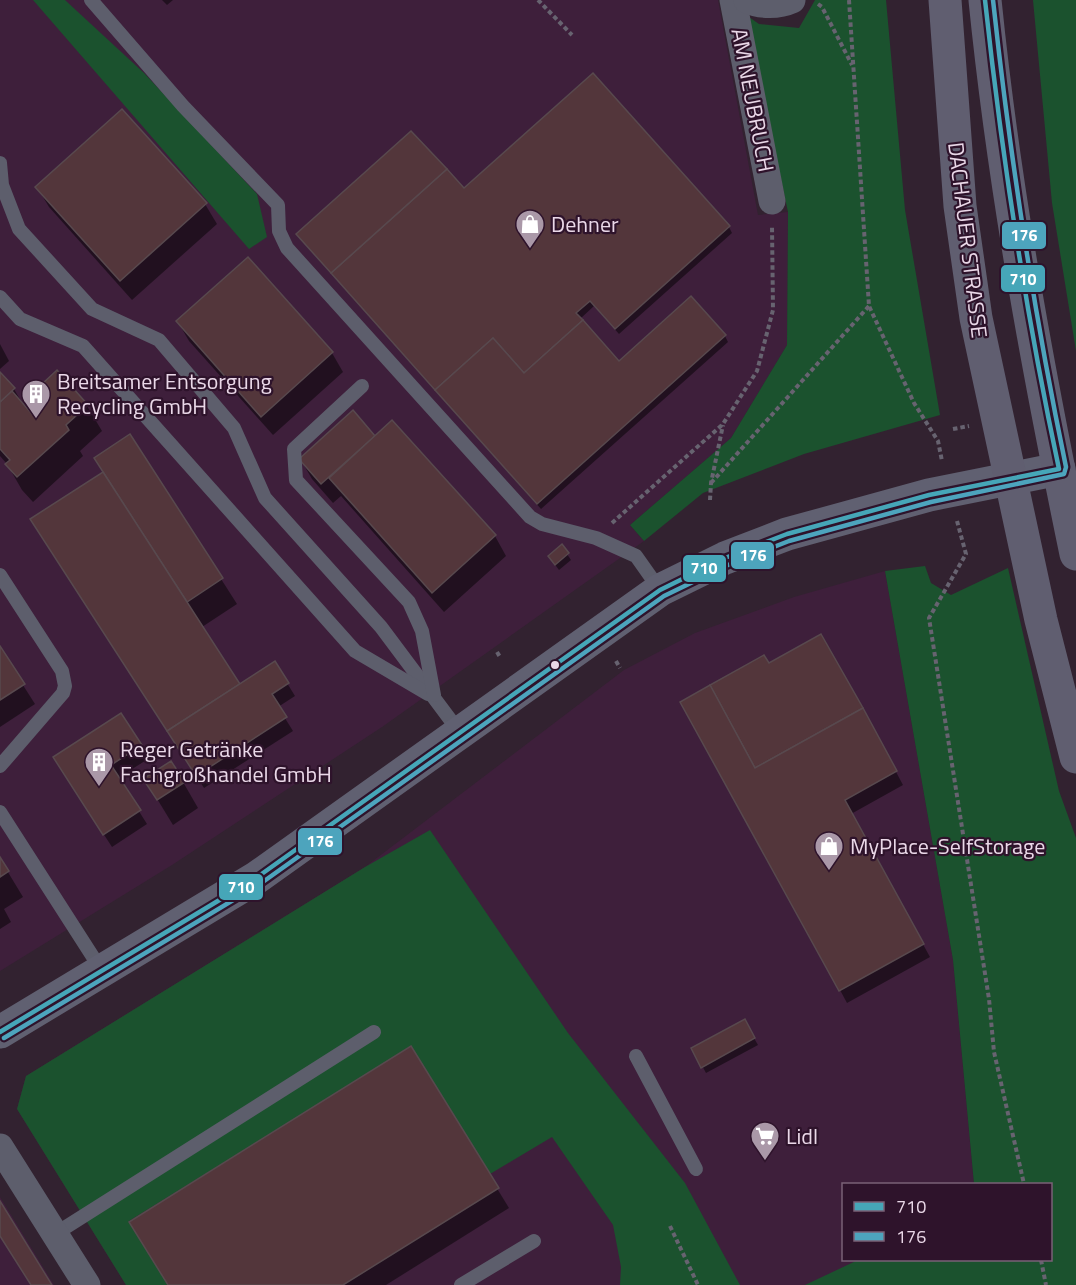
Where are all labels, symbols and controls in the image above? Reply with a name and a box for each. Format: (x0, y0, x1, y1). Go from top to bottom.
street label: AM NEUBRUCH (722, 25, 784, 175)
street label: DACHAUER STRASSE (939, 140, 997, 340)
place label: Dehner (551, 207, 619, 241)
shop icon: Dehner (514, 208, 546, 250)
line badge: 176 (1001, 221, 1047, 250)
text: 176 (1011, 223, 1037, 247)
line badge: 710 (1000, 264, 1046, 293)
text: 710 (1010, 267, 1036, 291)
place label: Breitsamer Entsorgung Recycling GmbH (57, 364, 272, 423)
building icon: Breitsamer Entsorgung Recycling GmbH (20, 378, 52, 420)
line badge: 176 (730, 541, 775, 570)
text: 176 (740, 543, 766, 567)
line badge: 710 (682, 554, 727, 583)
text: 710 (691, 556, 717, 580)
unlabelled marker (549, 659, 561, 671)
place label: Reger Getränke Fachgroßhandel GmbH (120, 732, 332, 791)
building icon: Reger Getränke Fachgroßhandel GmbH (83, 746, 115, 788)
line badge: 176 (297, 827, 343, 856)
text: 176 (307, 829, 333, 853)
place label: MyPlace-SelfStorage (850, 829, 1045, 863)
shop icon: MyPlace-SelfStorage (813, 830, 845, 872)
line badge: 710 (218, 873, 264, 901)
text: 710 (228, 875, 254, 899)
place label: Lidl (786, 1119, 818, 1153)
supermarket icon: Lidl (749, 1120, 781, 1162)
legend (842, 1183, 1052, 1261)
text: 710 (896, 1193, 926, 1220)
text: 176 (896, 1223, 926, 1250)

